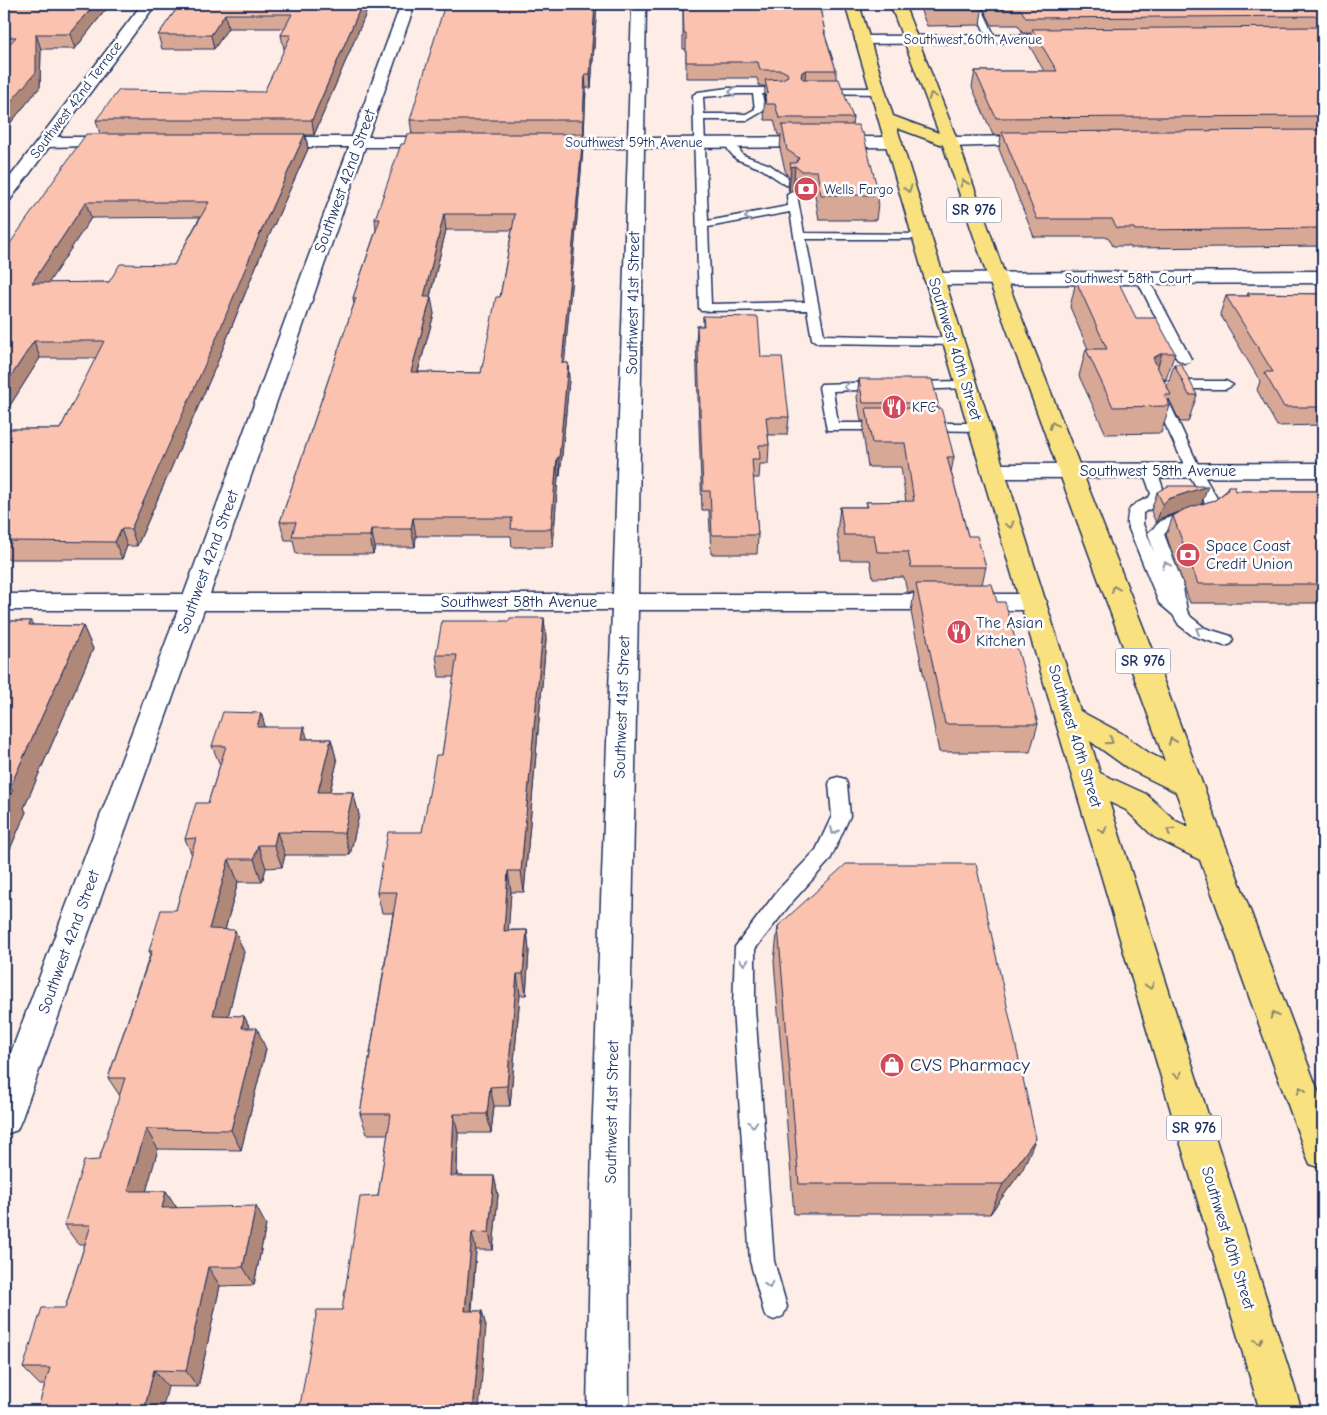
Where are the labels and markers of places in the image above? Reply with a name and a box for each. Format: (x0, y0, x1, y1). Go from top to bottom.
bank icon: Wells Fargo (793, 176, 819, 202)
place label: Wells Fargo (824, 181, 893, 198)
restaurant icon: KFC (881, 394, 907, 420)
place label: KFC (912, 399, 937, 416)
place label: Space Coast Credit Union (1206, 537, 1293, 573)
bank icon: Space Coast Credit Union (1175, 542, 1201, 568)
place label: The Asian Kitchen (976, 614, 1043, 650)
restaurant icon: The Asian Kitchen (946, 619, 972, 645)
shop icon: CVS Pharmacy (879, 1052, 905, 1078)
place label: CVS Pharmacy (910, 1054, 1031, 1076)

